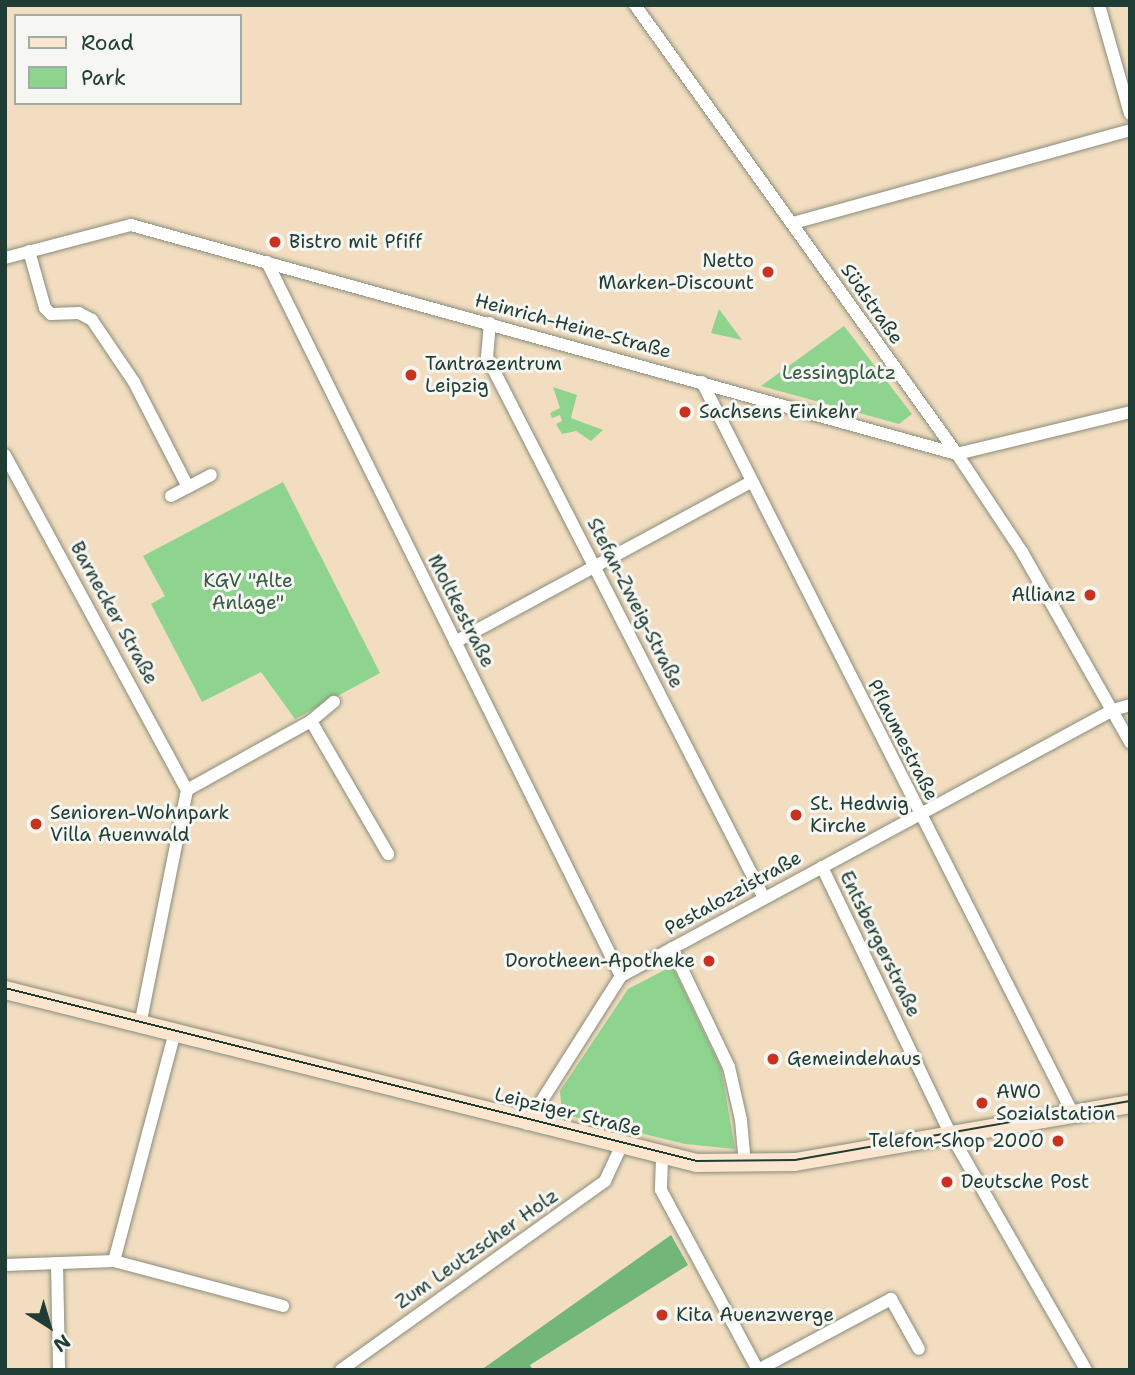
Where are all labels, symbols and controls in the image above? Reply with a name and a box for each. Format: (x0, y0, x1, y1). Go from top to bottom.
legend (14, 14, 242, 105)
text: Road (81, 29, 134, 57)
text: Park (81, 64, 126, 92)
place label: Bistro mit Pfiff (289, 231, 422, 253)
marker: Bistro mit Pfiff (267, 234, 283, 250)
place label: Netto Marken-Discount (598, 250, 754, 294)
street label: Südstraße (836, 259, 908, 349)
marker: Netto Marken-Discount (760, 264, 776, 280)
street label: Heinrich-Heine-Straße (472, 289, 674, 363)
place label: Tantrazentrum Leipzig (425, 353, 562, 397)
park label: Lessingplatz (782, 362, 896, 384)
marker: Tantrazentrum Leipzig (403, 367, 419, 383)
place label: Sachsens Einkehr (699, 401, 859, 423)
marker: Sachsens Einkehr (677, 404, 693, 420)
street label: Stefan-Zweig-Straße (582, 514, 688, 692)
street label: Barnecker Straße (65, 538, 163, 688)
street label: Moltkestraße (423, 551, 499, 671)
park label: KGV "Alte Anlage" (203, 570, 293, 614)
place label: Allianz (1011, 584, 1076, 606)
marker: Allianz (1082, 587, 1098, 603)
street label: Pflaumestraße (863, 676, 943, 804)
place label: St. Hedwig Kirche (810, 793, 909, 837)
place label: Senioren-Wohnpark Villa Auenwald (50, 802, 229, 846)
marker: St. Hedwig Kirche (788, 807, 804, 823)
marker: Senioren-Wohnpark Villa Auenwald (28, 816, 44, 832)
street label: Pestalozzistraße (661, 846, 805, 940)
street label: Entsbergerstraße (835, 867, 925, 1021)
place label: Dorotheen-Apotheke (505, 950, 695, 972)
marker: Dorotheen-Apotheke (701, 953, 717, 969)
place label: Gemeindehaus (787, 1048, 921, 1070)
marker: Gemeindehaus (765, 1051, 781, 1067)
place label: AWO Sozialstation (996, 1081, 1115, 1125)
street label: Leipziger Straße (492, 1083, 644, 1141)
marker: AWO Sozialstation (974, 1095, 990, 1111)
place label: Telefon-Shop 2000 (868, 1130, 1044, 1152)
marker: Telefon-Shop 2000 (1050, 1133, 1066, 1149)
place label: Deutsche Post (961, 1171, 1089, 1193)
marker: Deutsche Post (939, 1174, 955, 1190)
street label: Zum Leutzscher Holz (391, 1184, 563, 1314)
north arrow (14, 1291, 84, 1361)
place label: Kita Auenzwerge (676, 1304, 834, 1326)
marker: Kita Auenzwerge (654, 1307, 670, 1323)
text: N (48, 1329, 75, 1358)

